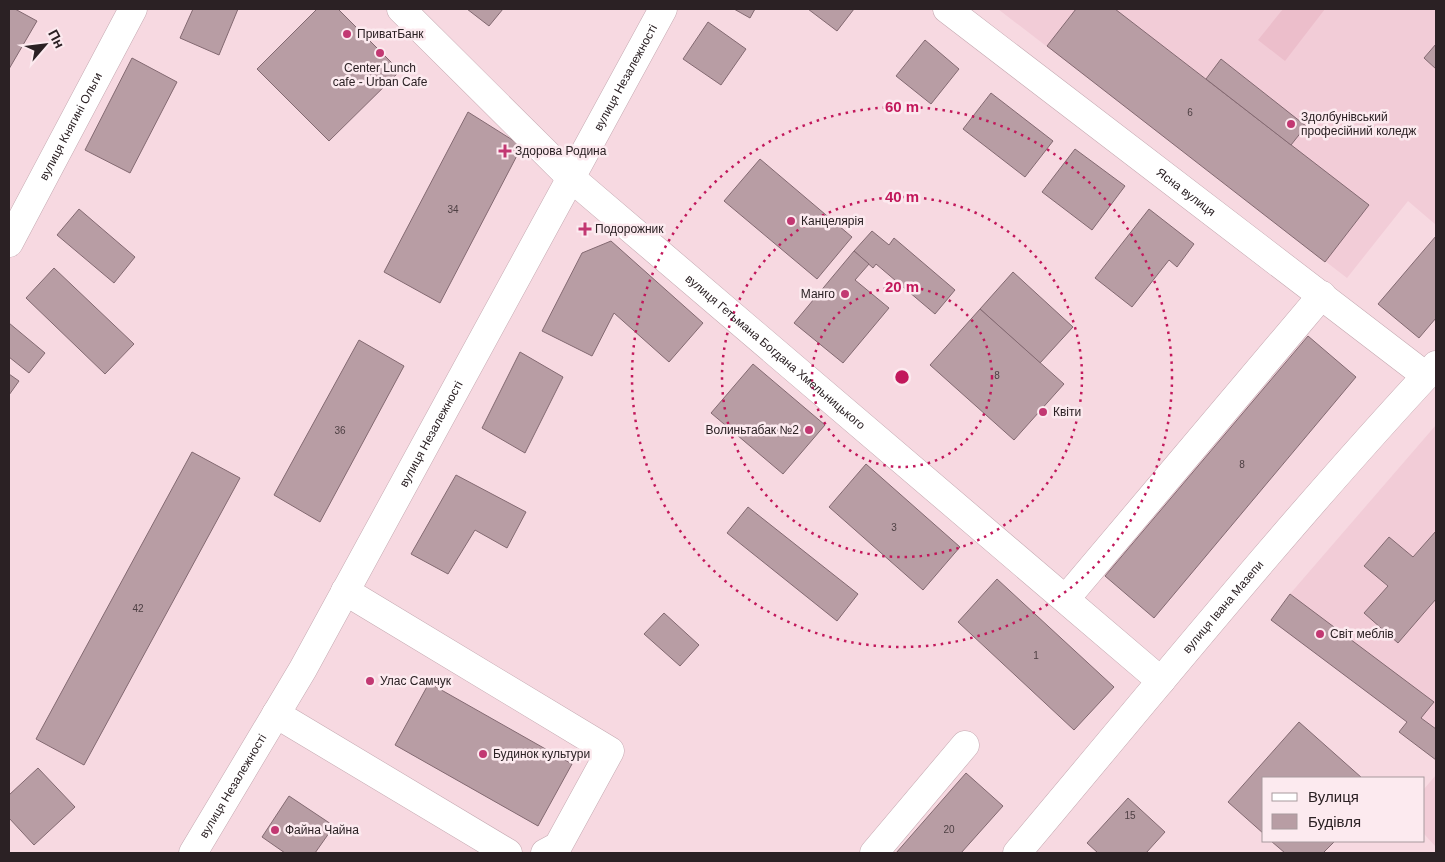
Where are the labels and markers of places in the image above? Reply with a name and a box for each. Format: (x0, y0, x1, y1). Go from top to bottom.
place label: ПриватБанк (357, 27, 424, 41)
marker: ПриватБанк (341, 28, 353, 40)
marker: Center Lunch cafe - Urban Cafe (374, 47, 386, 59)
place label: Center Lunch cafe - Urban Cafe (333, 61, 428, 89)
place label: Здолбунівський професійний коледж (1301, 110, 1416, 138)
marker: Здолбунівський професійний коледж (1285, 118, 1297, 130)
place label: Здорова Родина (515, 144, 607, 158)
marker: Здорова Родина (499, 145, 511, 157)
place label: Канцелярiя (801, 214, 864, 228)
marker: Канцелярiя (785, 215, 797, 227)
place label: Подорожник (595, 222, 664, 236)
marker: Подорожник (579, 223, 591, 235)
place label: Манго (801, 287, 835, 301)
marker: Манго (839, 288, 851, 300)
centre of rings (893, 368, 911, 386)
place label: Квіти (1053, 405, 1081, 419)
marker: Квіти (1037, 406, 1049, 418)
place label: Волиньтабак №2 (706, 423, 799, 437)
marker: Волиньтабак №2 (803, 424, 815, 436)
place label: Світ меблів (1330, 627, 1394, 641)
marker: Світ меблів (1314, 628, 1326, 640)
place label: Улас Самчук (380, 674, 452, 688)
marker: Улас Самчук (364, 675, 376, 687)
place label: Будинок культури (493, 747, 590, 761)
marker: Будинок культури (477, 748, 489, 760)
place label: Файна Чайна (285, 823, 359, 837)
marker: Файна Чайна (269, 824, 281, 836)

